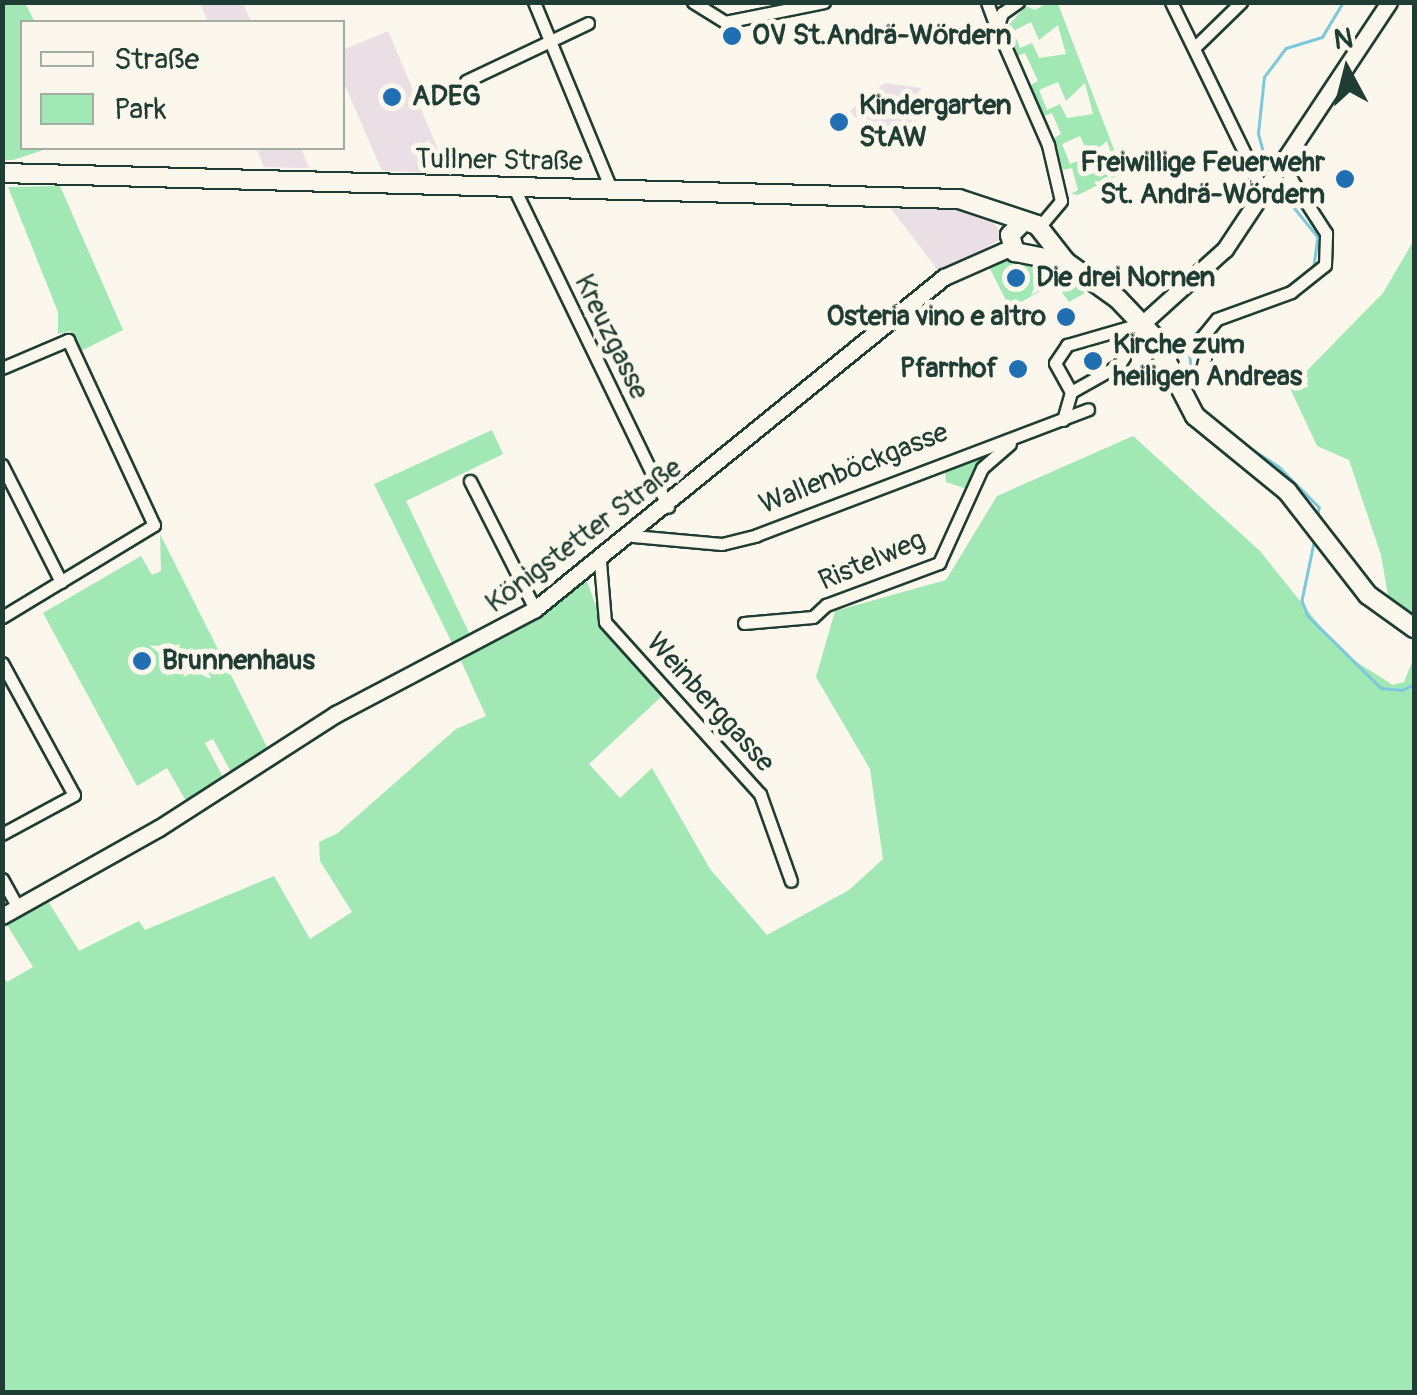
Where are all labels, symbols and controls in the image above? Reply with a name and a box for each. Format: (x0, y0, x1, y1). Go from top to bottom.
place label: OV St.Andrä-Wördern (752, 19, 1012, 53)
legend (20, 20, 345, 150)
north arrow (1297, 20, 1397, 120)
text: N (1332, 21, 1355, 58)
marker: OV St.Andrä-Wördern (721, 25, 743, 47)
text: Straße (114, 41, 199, 78)
place label: ADEG (412, 80, 481, 114)
marker: ADEG (381, 86, 403, 108)
place label: Kindergarten StAW (859, 89, 1012, 155)
text: Park (114, 91, 167, 128)
marker: Kindergarten StAW (828, 111, 850, 133)
street label: Tullner Straße (415, 143, 583, 179)
place label: Freiwillige Feuerwehr St. Andrä-Wördern (1080, 146, 1325, 212)
marker: Freiwillige Feuerwehr St. Andrä-Wördern (1334, 168, 1356, 190)
place label: Die drei Nornen (1036, 261, 1215, 295)
marker: Die drei Nornen (1005, 267, 1027, 289)
street label: Kreuzgasse (566, 269, 656, 405)
place label: Osteria vino e altro (826, 300, 1046, 334)
marker: Osteria vino e altro (1055, 306, 1077, 328)
place label: Kirche zum heiligen Andreas (1113, 328, 1302, 394)
marker: Kirche zum heiligen Andreas (1082, 350, 1104, 372)
place label: Pfarrhof (900, 352, 998, 386)
marker: Pfarrhof (1007, 358, 1029, 380)
street label: Wallenböckgasse (755, 416, 953, 522)
street label: Königstetter Straße (479, 451, 689, 621)
street label: Ristelweg (814, 524, 930, 598)
street label: Weinberggasse (639, 626, 781, 780)
place label: Brunnenhaus (162, 644, 315, 678)
marker: Brunnenhaus (131, 650, 153, 672)

